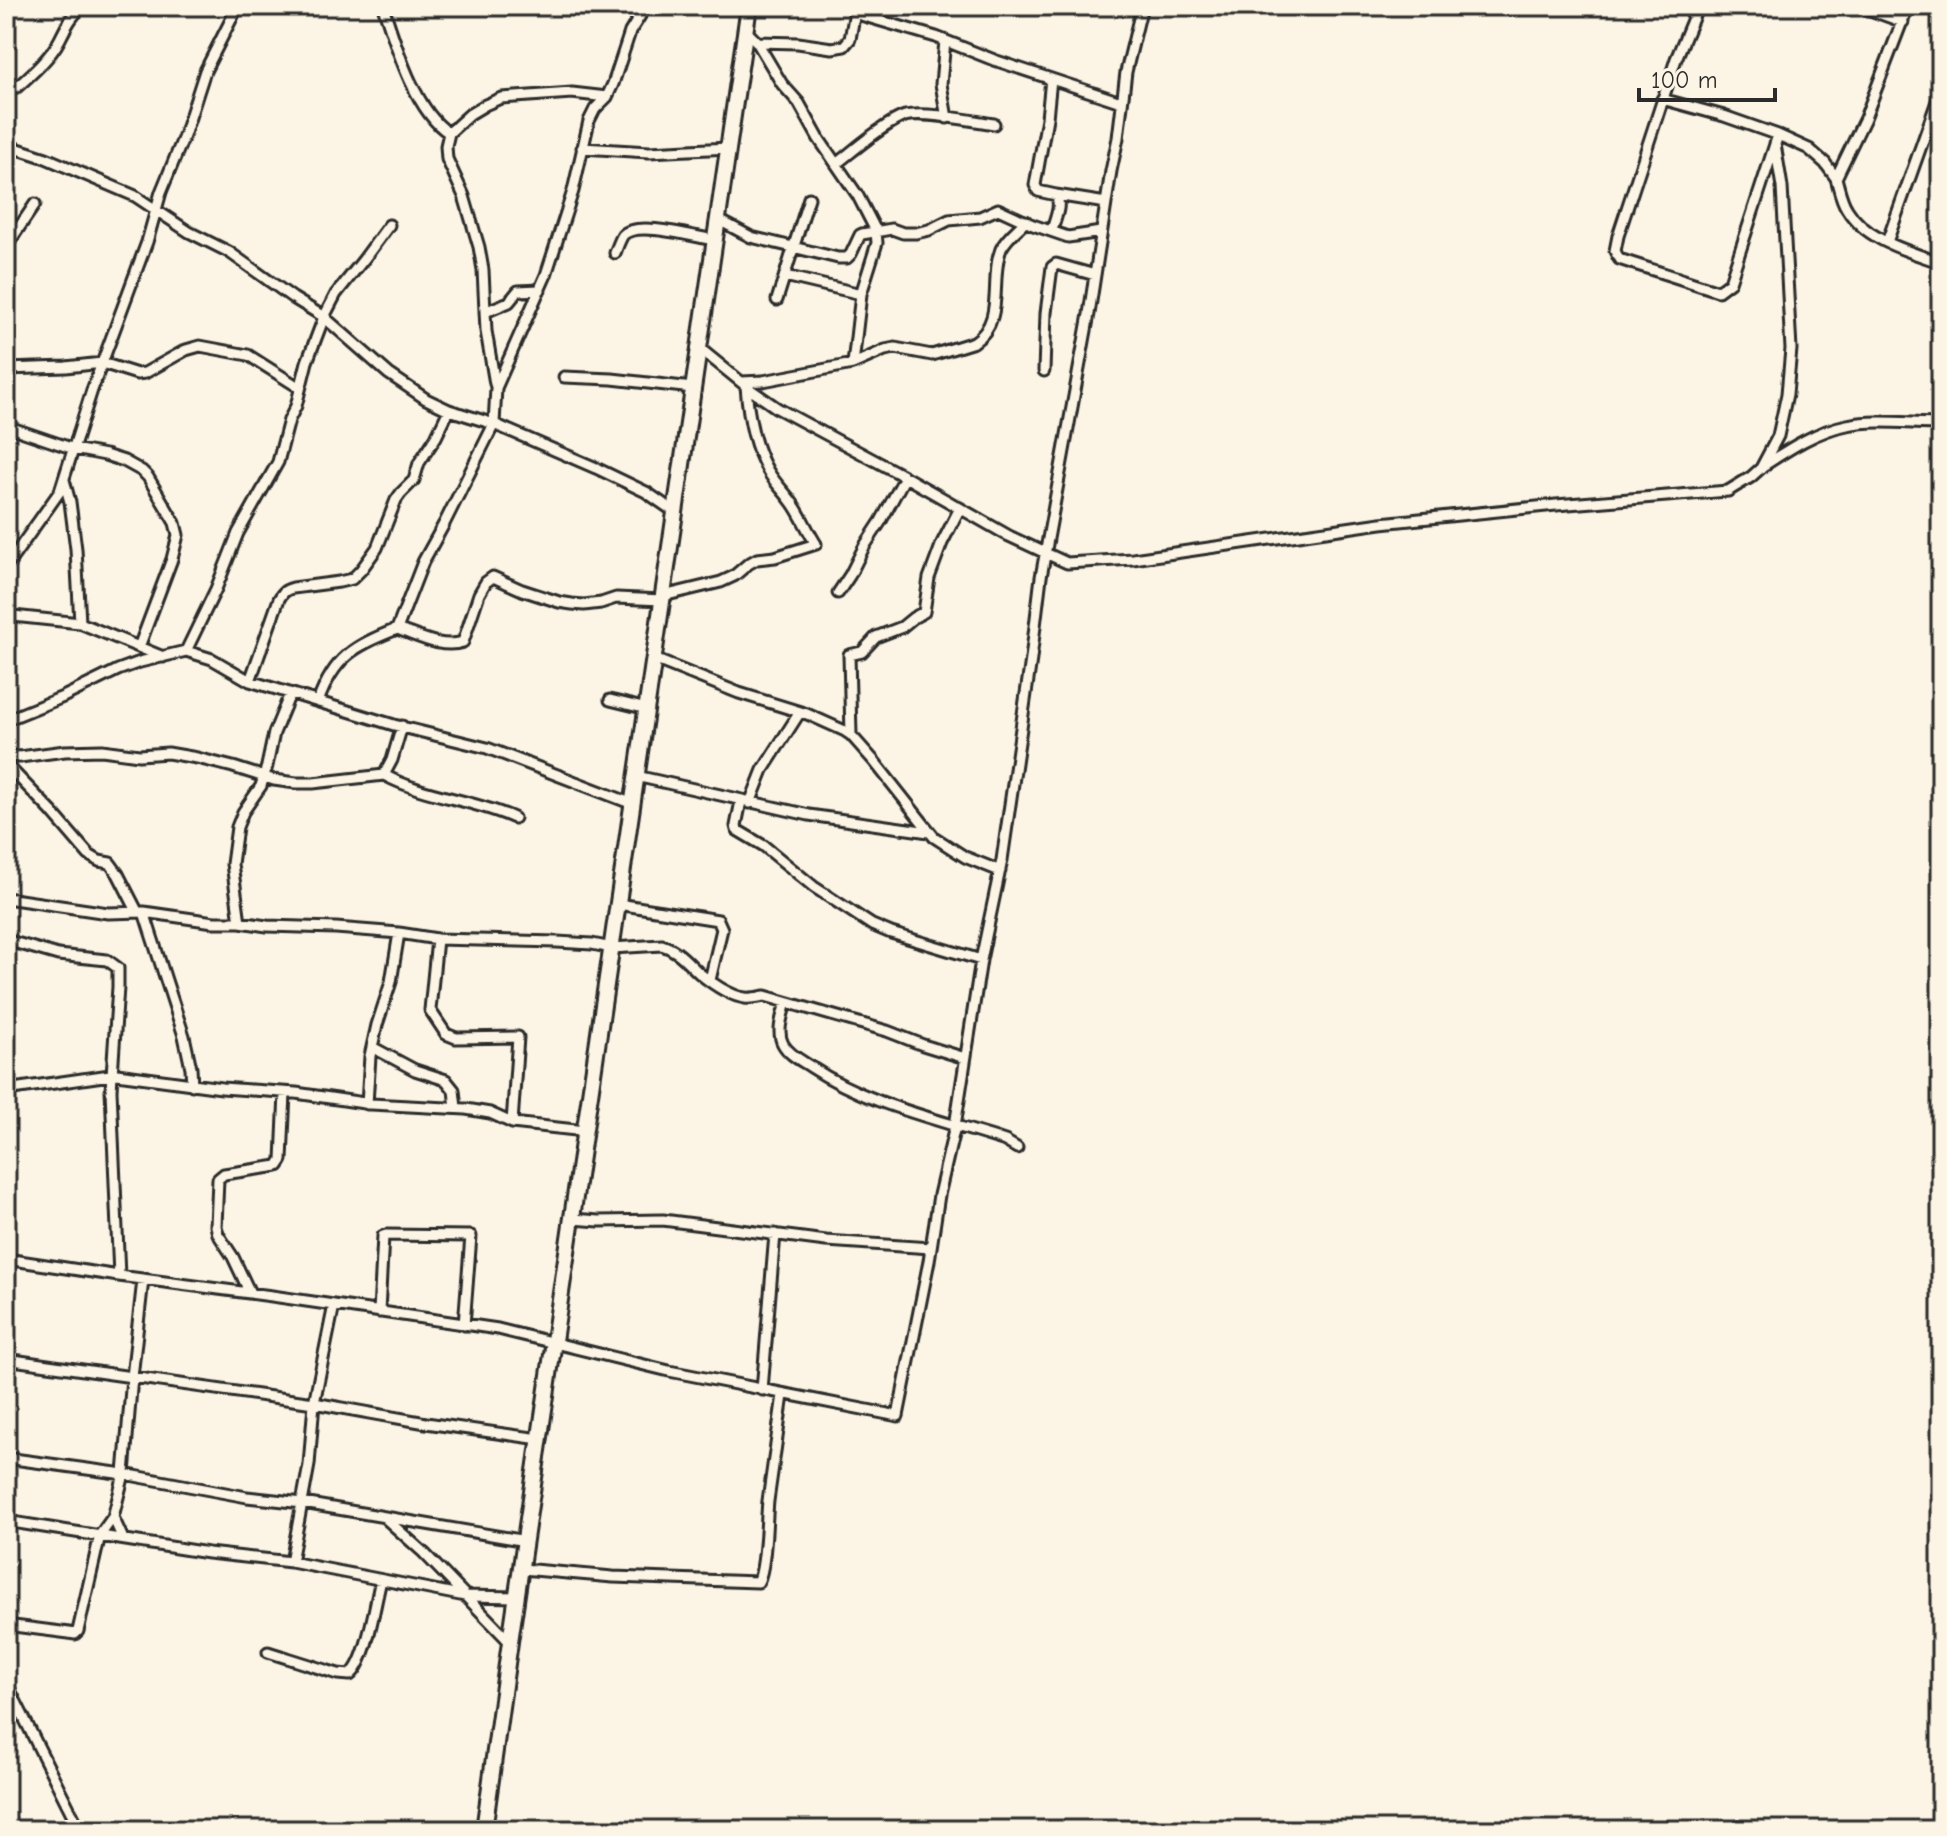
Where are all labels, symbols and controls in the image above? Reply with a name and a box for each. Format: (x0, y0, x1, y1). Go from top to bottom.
scale bar (1639, 52, 1775, 102)
text: 100 m (1651, 66, 1718, 94)

